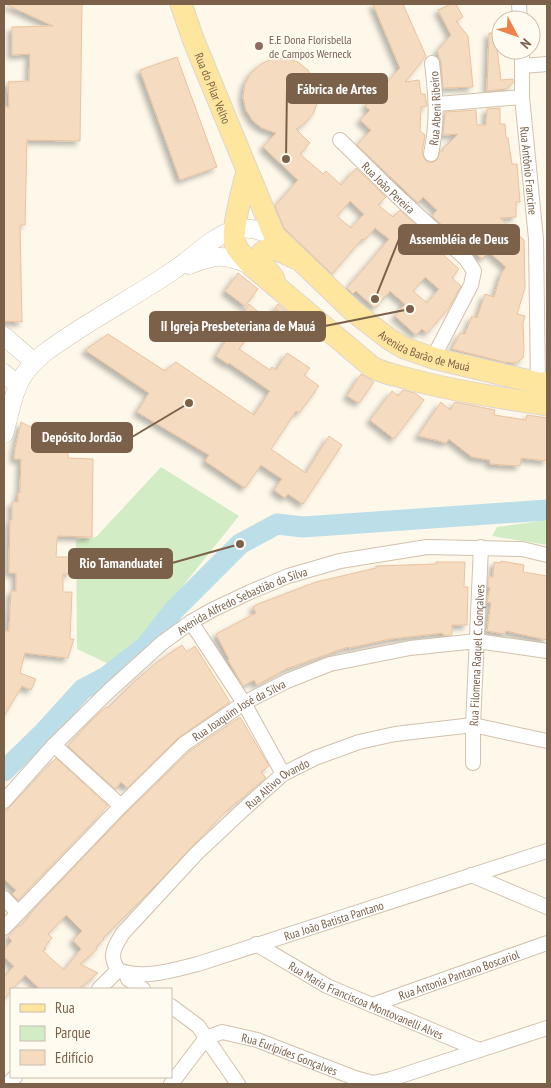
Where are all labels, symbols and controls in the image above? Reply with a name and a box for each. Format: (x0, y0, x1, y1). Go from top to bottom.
north arrow (491, 10, 541, 60)
place label: E.E Dona Florisbella de Campos Werneck (269, 32, 352, 61)
text: N (517, 35, 535, 52)
marker: E.E Dona Florisbella de Campos Werneck (253, 40, 265, 52)
street label: Rua do Pilar Velho (192, 50, 235, 126)
street label: Rua Abeni Ribeiro (425, 71, 443, 146)
callout: Fábrica de Artes (287, 74, 387, 103)
text: Fábrica de Artes (297, 80, 377, 98)
street label: Rua Antônio Francine (517, 126, 541, 215)
street label: Rua João Pereira (359, 158, 419, 217)
callout: Assembléia de Deus (399, 225, 519, 254)
text: Assembléia de Deus (408, 230, 509, 248)
callout: II Igreja Presbeteriana de Mauá (150, 312, 325, 341)
text: II Igreja Presbeteriana de Mauá (161, 317, 316, 335)
street label: Avenida Barão de Mauá (376, 326, 472, 374)
callout: Depósito Jordão (32, 423, 132, 452)
text: Depósito Jordão (42, 428, 122, 446)
callout: Rio Tamanduateí (69, 549, 172, 578)
text: Rio Tamanduateí (80, 554, 163, 572)
street label: Avenida Alfredo Sebastião da Silva (174, 563, 309, 637)
street label: Rua Filomena Raquel C. Gonçalves (465, 584, 487, 726)
street label: Rua Joaquim José da Silva (189, 676, 288, 744)
street label: Rua Altivo Ovando (242, 755, 311, 812)
street label: Rua João Batista Pantano (282, 897, 385, 943)
street label: Rua Antonia Pantano Boscariol (396, 946, 521, 1003)
street label: Rua Maria Franciscoa Montovanelli Alves (286, 958, 446, 1042)
legend (10, 988, 172, 1078)
text: Rua (55, 998, 75, 1017)
text: Parque (55, 1023, 91, 1042)
street label: Rua Euripides Gonçalves (240, 1029, 340, 1078)
text: Edifício (55, 1048, 93, 1067)

